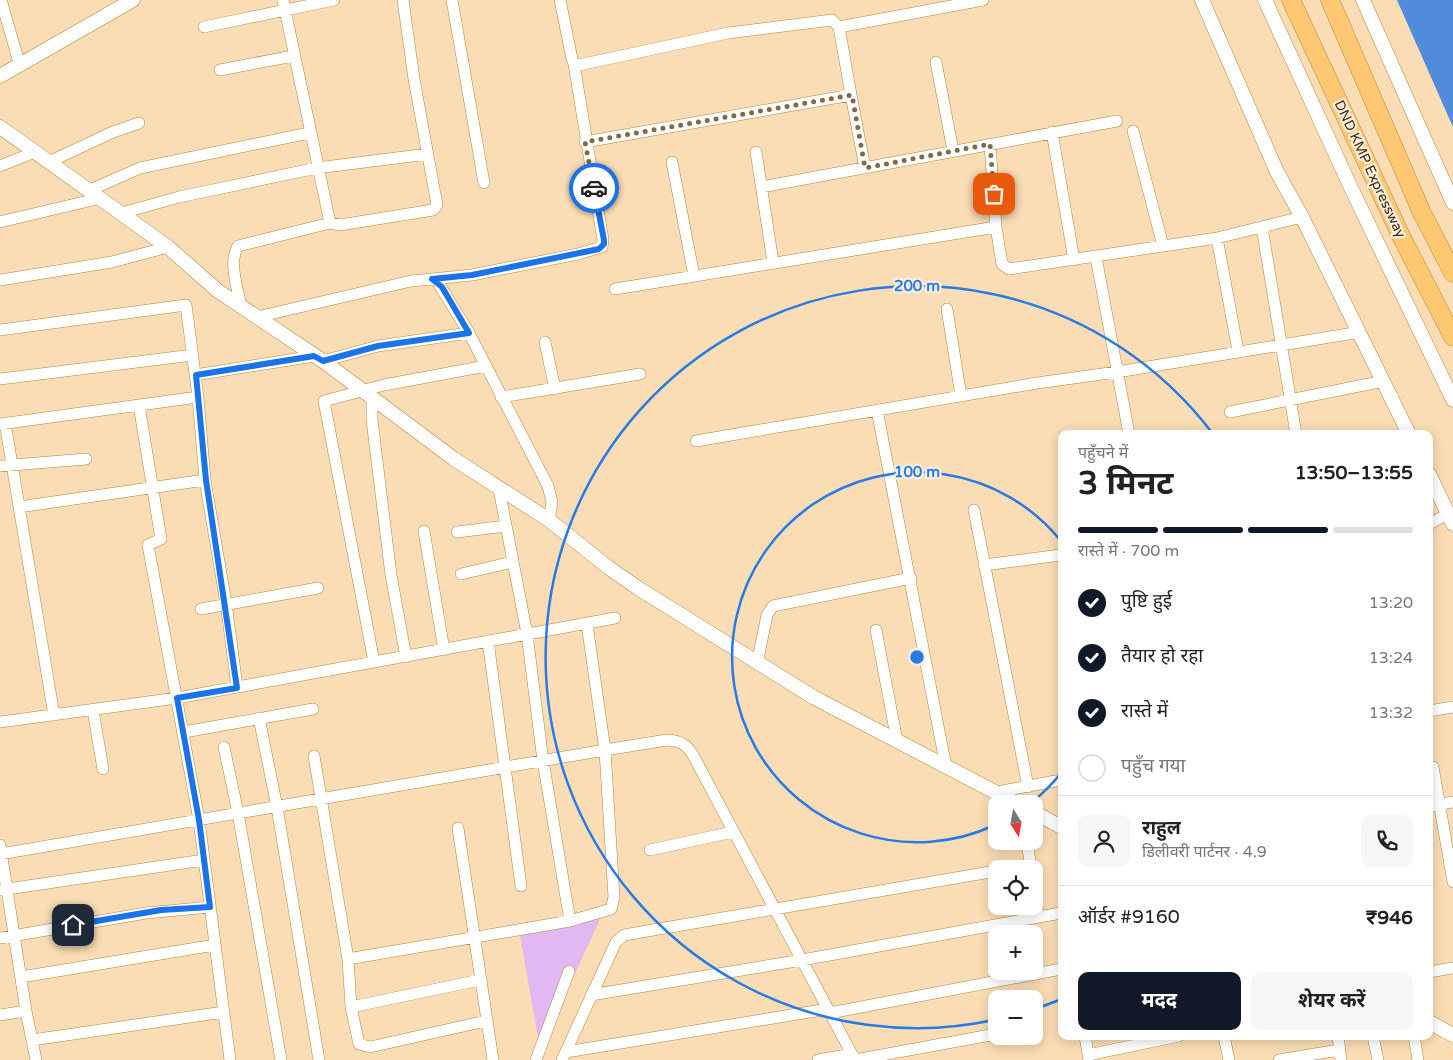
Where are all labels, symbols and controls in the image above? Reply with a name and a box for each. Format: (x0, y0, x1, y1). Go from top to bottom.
street label: DND KMP Expressway (1331, 97, 1410, 241)
courier (569, 163, 619, 213)
pin (973, 173, 1015, 215)
icon: car (580, 174, 608, 202)
icon: bag (980, 180, 1008, 208)
text: 200 m (894, 277, 940, 295)
text: पहुँचने में (1078, 443, 1128, 463)
text: 13:50–13:55 (1295, 462, 1413, 484)
text: 100 m (894, 463, 940, 481)
text: 3 मिनट (1078, 465, 1174, 503)
text: रास्ते में · 700 m (1078, 541, 1179, 561)
icon: check (1078, 589, 1106, 617)
text: पुष्टि हुई (1121, 590, 1172, 612)
text: 13:20 (1369, 593, 1413, 613)
icon: check (1078, 644, 1106, 672)
text: तैयार हो रहा (1121, 645, 1203, 667)
centre of rings (908, 648, 926, 666)
text: 13:24 (1369, 648, 1413, 668)
icon: check (1078, 699, 1106, 727)
text: रास्ते में (1121, 700, 1168, 722)
text: 13:32 (1369, 703, 1413, 723)
text: पहुँच गया (1121, 755, 1186, 777)
north arrow (988, 795, 1042, 850)
map controls (988, 795, 1043, 1045)
button: person (1078, 815, 1130, 867)
button: phone (1361, 815, 1413, 867)
text: राहुल (1142, 817, 1181, 839)
text: डिलीवरी पार्टनर · 4.9 (1142, 842, 1267, 862)
button: locate (988, 860, 1043, 915)
pin (52, 904, 94, 946)
text: ऑर्डर #9160 (1078, 906, 1180, 928)
text: ₹946 (1366, 907, 1413, 929)
icon: home (59, 911, 87, 939)
button: + (988, 925, 1043, 980)
button: मदद (1078, 972, 1241, 1030)
button: शेयर करें (1251, 972, 1413, 1030)
button: − (988, 990, 1043, 1045)

